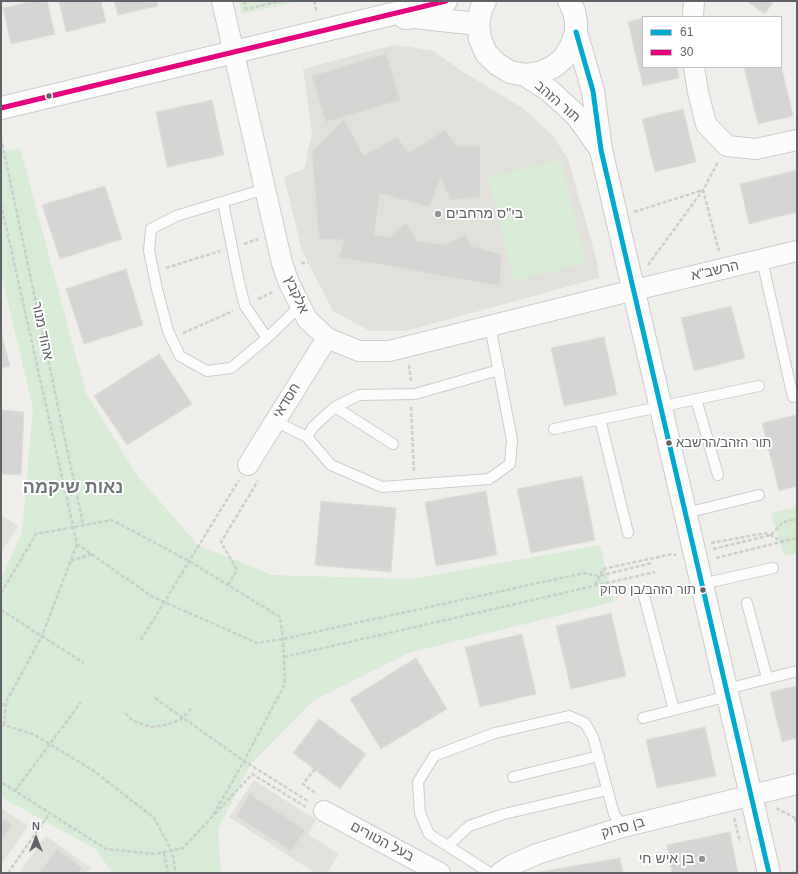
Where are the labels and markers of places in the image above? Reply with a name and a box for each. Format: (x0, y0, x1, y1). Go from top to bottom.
unlabelled marker (44, 91, 54, 101)
place label: בי"ס מרחבים (446, 206, 523, 222)
marker: בי"ס מרחבים (433, 209, 443, 219)
place label: תור הזהב/הרשבא (676, 435, 771, 451)
marker: תור הזהב/הרשבא (664, 438, 674, 448)
place label: תור הזהב/בן סרוק (600, 582, 696, 598)
marker: תור הזהב/בן סרוק (698, 585, 708, 595)
place label: בן איש חי (639, 851, 694, 867)
marker: בן איש חי (697, 854, 707, 864)

